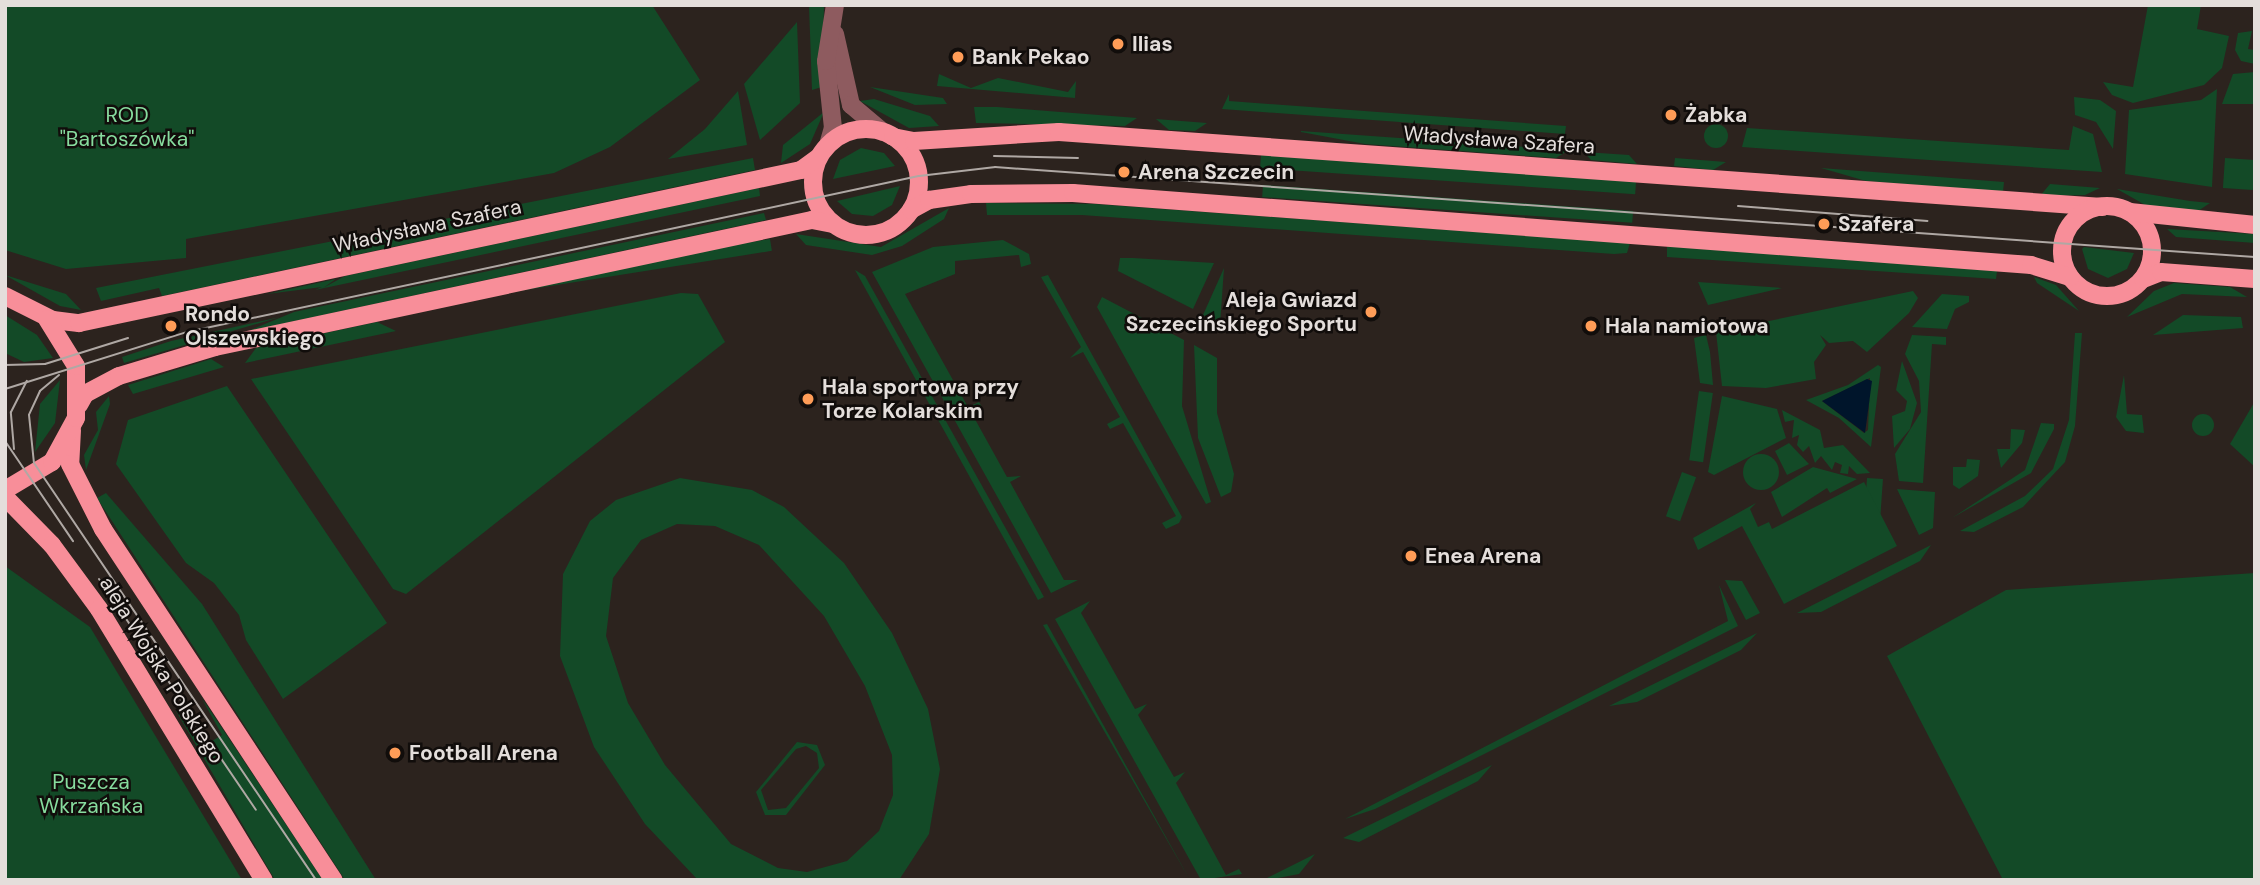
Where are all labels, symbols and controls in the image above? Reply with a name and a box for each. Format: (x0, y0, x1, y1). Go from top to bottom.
place label: Ilias (1132, 31, 1173, 57)
marker: Ilias (1110, 36, 1126, 52)
place label: Bank Pekao (972, 44, 1090, 70)
marker: Bank Pekao (950, 49, 966, 65)
park label: ROD "Bartoszówka" (60, 102, 194, 152)
place label: Żabka (1685, 102, 1747, 128)
marker: Żabka (1663, 107, 1679, 123)
street label: Władysława Szafera (1402, 121, 1596, 159)
place label: Arena Szczecin (1138, 159, 1294, 185)
marker: Arena Szczecin (1116, 164, 1132, 180)
street label: Władysława Szafera (330, 194, 524, 258)
place label: Szafera (1838, 211, 1914, 237)
marker: Szafera (1816, 216, 1832, 232)
place label: Aleja Gwiazd Szczecińskiego Sportu (1126, 287, 1357, 337)
place label: Rondo Olszewskiego (185, 301, 324, 351)
marker: Aleja Gwiazd Szczecińskiego Sportu (1363, 304, 1379, 320)
place label: Hala namiotowa (1605, 313, 1769, 339)
marker: Rondo Olszewskiego (163, 318, 179, 334)
marker: Hala namiotowa (1583, 318, 1599, 334)
place label: Hala sportowa przy Torze Kolarskim (822, 374, 1019, 424)
marker: Hala sportowa przy Torze Kolarskim (800, 391, 816, 407)
place label: Enea Arena (1425, 543, 1541, 569)
marker: Enea Arena (1403, 548, 1419, 564)
street label: aleja Wojska Polskiego (94, 572, 230, 768)
place label: Football Arena (409, 740, 558, 766)
marker: Football Arena (387, 745, 403, 761)
park label: Puszcza Wkrzańska (39, 769, 143, 819)

